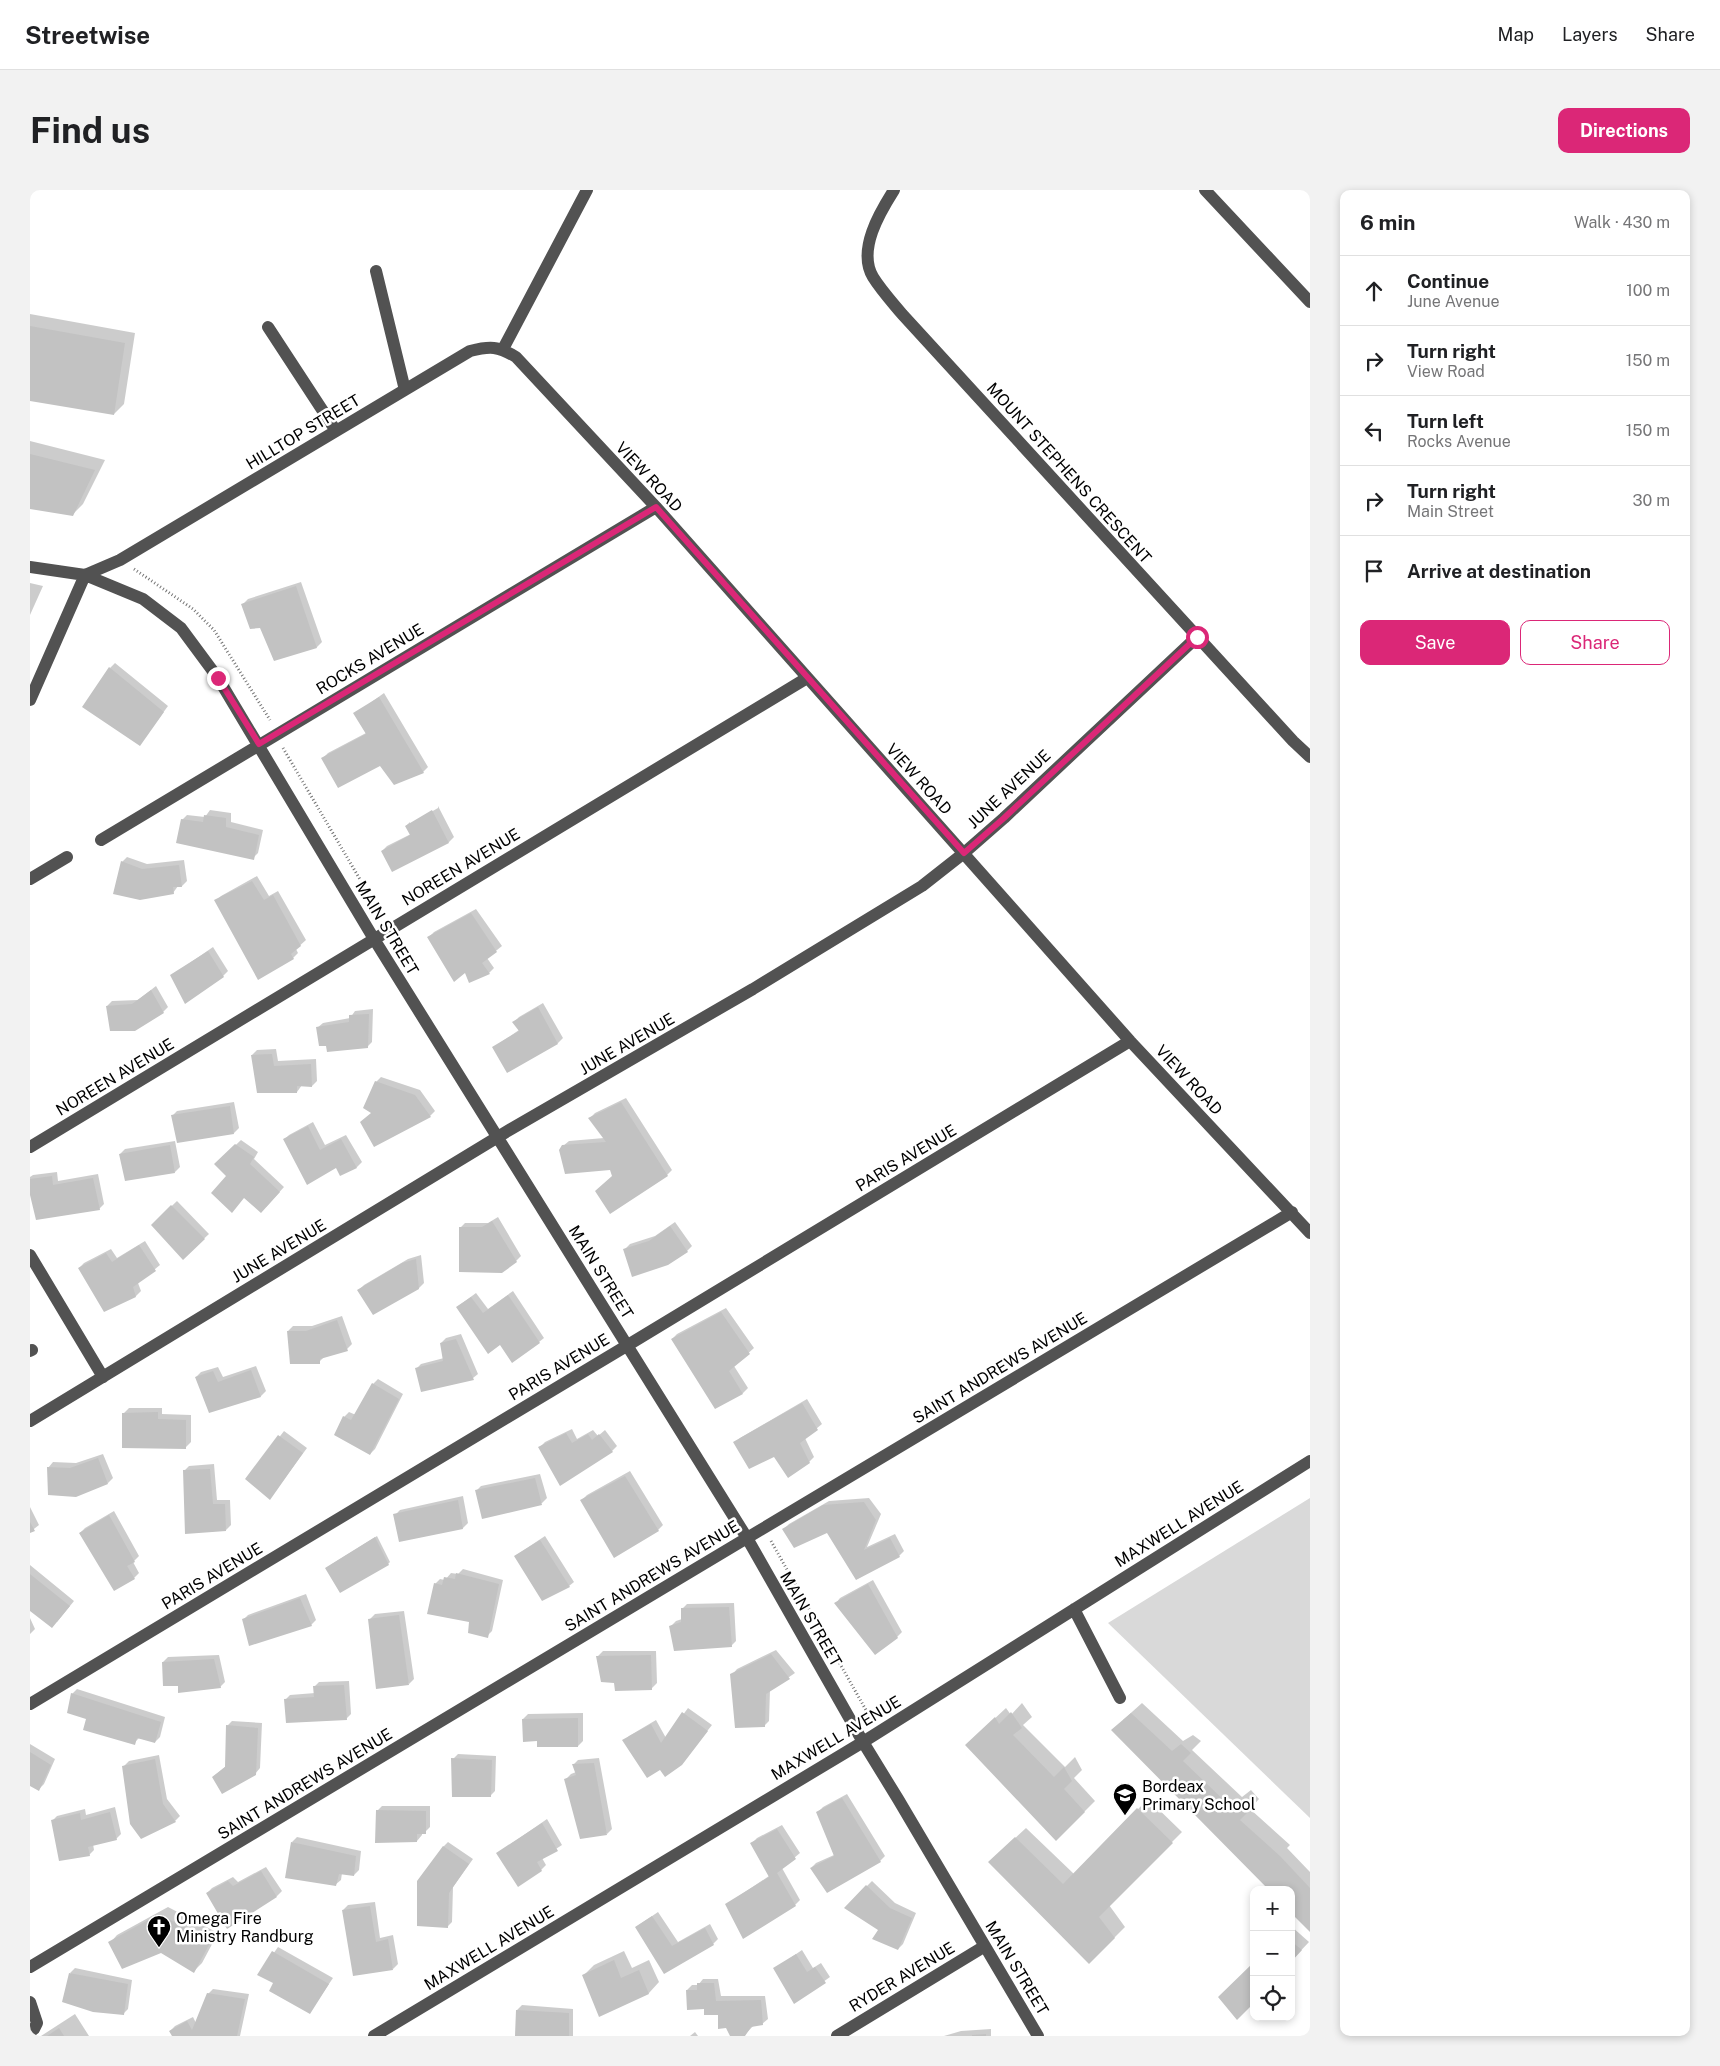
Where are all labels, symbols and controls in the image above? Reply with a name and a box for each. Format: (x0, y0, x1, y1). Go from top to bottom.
text: Streetwise (25, 21, 150, 49)
text: Map (1498, 24, 1534, 45)
text: Layers (1562, 24, 1618, 45)
text: Share (1646, 24, 1695, 45)
button: Directions (1558, 108, 1690, 153)
text: Find us (30, 110, 150, 151)
text: 6 min (1360, 210, 1416, 235)
text: Walk · 430 m (1574, 213, 1670, 232)
text: Continue (1407, 270, 1489, 292)
icon: ahead (1360, 277, 1388, 305)
text: 100 m (1626, 281, 1670, 300)
text: June Avenue (1407, 292, 1500, 311)
text: Turn right (1407, 340, 1496, 362)
icon: right (1360, 347, 1388, 375)
text: 150 m (1626, 351, 1670, 370)
text: View Road (1407, 362, 1485, 381)
street label: MOUNT STEPHENS CRESCENT (983, 379, 1155, 568)
street label: HILLTOP STREET (243, 390, 364, 473)
text: Turn left (1407, 410, 1484, 432)
icon: left (1360, 417, 1388, 445)
text: 150 m (1626, 421, 1670, 440)
text: Rocks Avenue (1407, 432, 1511, 451)
street label: VIEW ROAD (612, 438, 686, 516)
text: Turn right (1407, 480, 1496, 502)
icon: right (1360, 487, 1388, 515)
text: 30 m (1633, 491, 1670, 510)
text: Main Street (1407, 502, 1494, 521)
icon: arrive (1360, 557, 1388, 585)
text: Arrive at destination (1407, 560, 1591, 582)
street label: ROCKS AVENUE (313, 619, 427, 699)
button: Save (1360, 620, 1510, 665)
button: Share (1520, 620, 1670, 665)
route start (1186, 626, 1209, 649)
route end (207, 667, 230, 690)
street label: VIEW ROAD (882, 740, 956, 818)
street label: JUNE AVENUE (963, 746, 1055, 832)
street label: NOREEN AVENUE (399, 824, 523, 910)
street label: MAIN STREET (351, 877, 423, 979)
street label: JUNE AVENUE (576, 1009, 678, 1079)
street label: NOREEN AVENUE (53, 1034, 177, 1120)
street label: VIEW ROAD (1152, 1041, 1226, 1119)
street label: PARIS AVENUE (852, 1120, 960, 1196)
street label: JUNE AVENUE (228, 1215, 330, 1287)
street label: MAIN STREET (565, 1222, 638, 1323)
street label: SAINT ANDREWS AVENUE (909, 1308, 1091, 1428)
street label: PARIS AVENUE (505, 1329, 613, 1405)
street label: MAXWELL AVENUE (1111, 1477, 1247, 1571)
street label: SAINT ANDREWS AVENUE (561, 1516, 743, 1636)
street label: PARIS AVENUE (158, 1538, 266, 1614)
street label: MAIN STREET (776, 1568, 846, 1670)
street label: MAXWELL AVENUE (768, 1692, 904, 1784)
street label: SAINT ANDREWS AVENUE (214, 1724, 396, 1844)
place label: Bordeax Primary School (1142, 1777, 1256, 1814)
school or university icon: Bordeax Primary School (1112, 1782, 1138, 1816)
map controls (1250, 1886, 1295, 2021)
button: + (1250, 1886, 1295, 1931)
street label: MAXWELL AVENUE (421, 1902, 557, 1994)
place label: Omega Fire Ministry Randburg (176, 1909, 314, 1946)
church icon: Omega Fire Ministry Randburg (146, 1914, 172, 1948)
street label: MAIN STREET (981, 1917, 1053, 2019)
button: − (1250, 1931, 1295, 1976)
street label: RYDER AVENUE (846, 1938, 958, 2016)
button: locate (1250, 1976, 1295, 2021)

